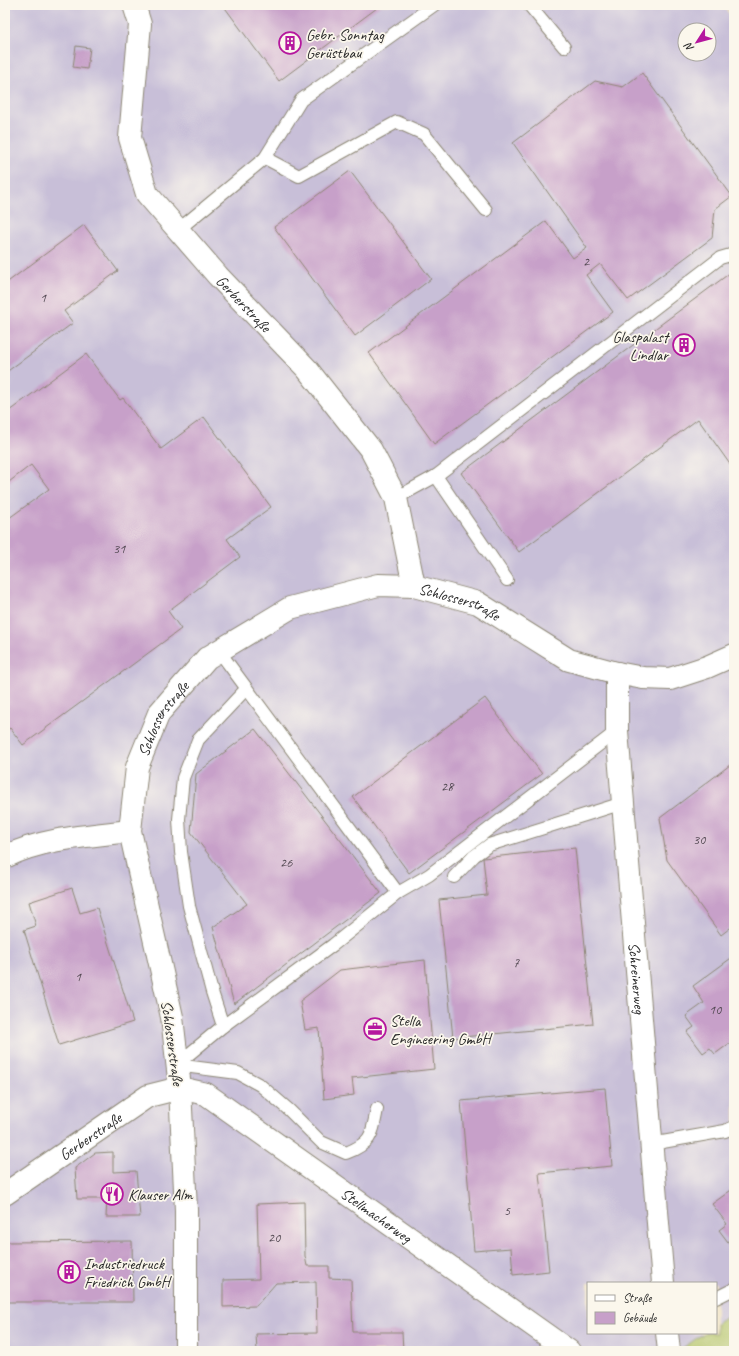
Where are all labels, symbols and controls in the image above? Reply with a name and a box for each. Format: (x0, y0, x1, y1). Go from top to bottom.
north arrow (677, 22, 717, 62)
place label: Gebr. Sonntag Gerüstbau (306, 25, 385, 63)
building icon: Gebr. Sonntag Gerüstbau (277, 30, 303, 56)
text: N (680, 39, 697, 55)
house number: 2 (583, 253, 591, 270)
street label: Gerberstraße (211, 271, 276, 338)
house number: 1 (40, 289, 47, 306)
place label: Glaspalast Lindlar (612, 327, 671, 365)
building icon: Glaspalast Lindlar (671, 332, 697, 358)
house number: 31 (113, 540, 126, 557)
street label: Schlosserstraße (416, 579, 505, 626)
street label: Schlosserstraße (133, 676, 195, 759)
house number: 28 (441, 778, 455, 795)
house number: 30 (693, 831, 707, 848)
house number: 26 (280, 854, 293, 871)
street label: Schreinerweg (624, 942, 650, 1016)
house number: 7 (513, 954, 520, 971)
house number: 1 (75, 968, 82, 985)
street label: Schlosserstraße (156, 1000, 188, 1089)
house number: 10 (709, 1001, 723, 1018)
place label: Stella Engineering GmbH (390, 1011, 493, 1049)
office icon: Stella Engineering GmbH (362, 1016, 388, 1042)
street label: Gerberstraße (55, 1107, 127, 1165)
restaurant icon: Klauser Alm (99, 1181, 125, 1207)
street label: Stellmacherweg (337, 1184, 416, 1248)
place label: Klauser Alm (128, 1185, 194, 1205)
house number: 5 (504, 1202, 511, 1219)
house number: 20 (268, 1229, 282, 1246)
place label: Industriedruck Friedrich GmbH (84, 1254, 173, 1292)
building icon: Industriedruck Friedrich GmbH (56, 1259, 82, 1285)
legend (587, 1282, 717, 1334)
text: Straße (623, 1290, 652, 1306)
text: Gebäude (623, 1310, 657, 1326)

